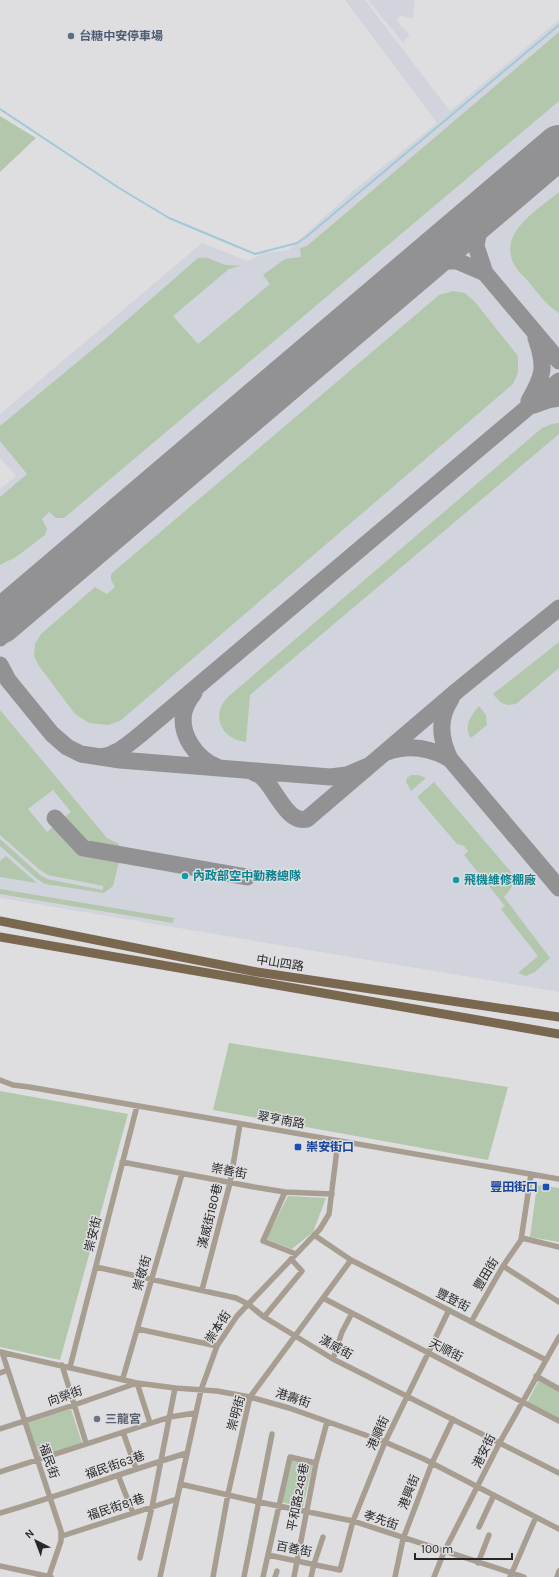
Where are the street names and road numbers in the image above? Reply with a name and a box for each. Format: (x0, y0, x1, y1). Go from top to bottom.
street label: 中山四路 (255, 952, 305, 974)
street label: 翠亨南路 (256, 1109, 306, 1131)
street label: 崇善街 (210, 1161, 248, 1181)
street label: 漢威街180巷 (195, 1182, 225, 1250)
street label: 崇安街 (82, 1215, 104, 1253)
street label: 崇敬街 (130, 1254, 154, 1292)
street label: 豐田街 (471, 1255, 501, 1293)
street label: 豐登街 (434, 1286, 472, 1314)
street label: 崇本街 (202, 1308, 234, 1346)
street label: 漢威街 (317, 1332, 355, 1362)
street label: 天順街 (427, 1336, 465, 1364)
street label: 向榮街 (46, 1384, 84, 1408)
street label: 港壽街 (274, 1386, 312, 1410)
street label: 崇明街 (224, 1394, 248, 1432)
street label: 港順街 (364, 1414, 392, 1452)
street label: 港安街 (470, 1432, 498, 1470)
street label: 福民街 (37, 1442, 61, 1480)
street label: 福民街63巷 (83, 1448, 147, 1482)
street label: 平和路248巷 (285, 1462, 311, 1532)
street label: 港興街 (396, 1473, 422, 1511)
street label: 福民街81巷 (86, 1491, 146, 1523)
street label: 孝先街 (362, 1508, 400, 1532)
street label: 百善街 (275, 1539, 313, 1559)

